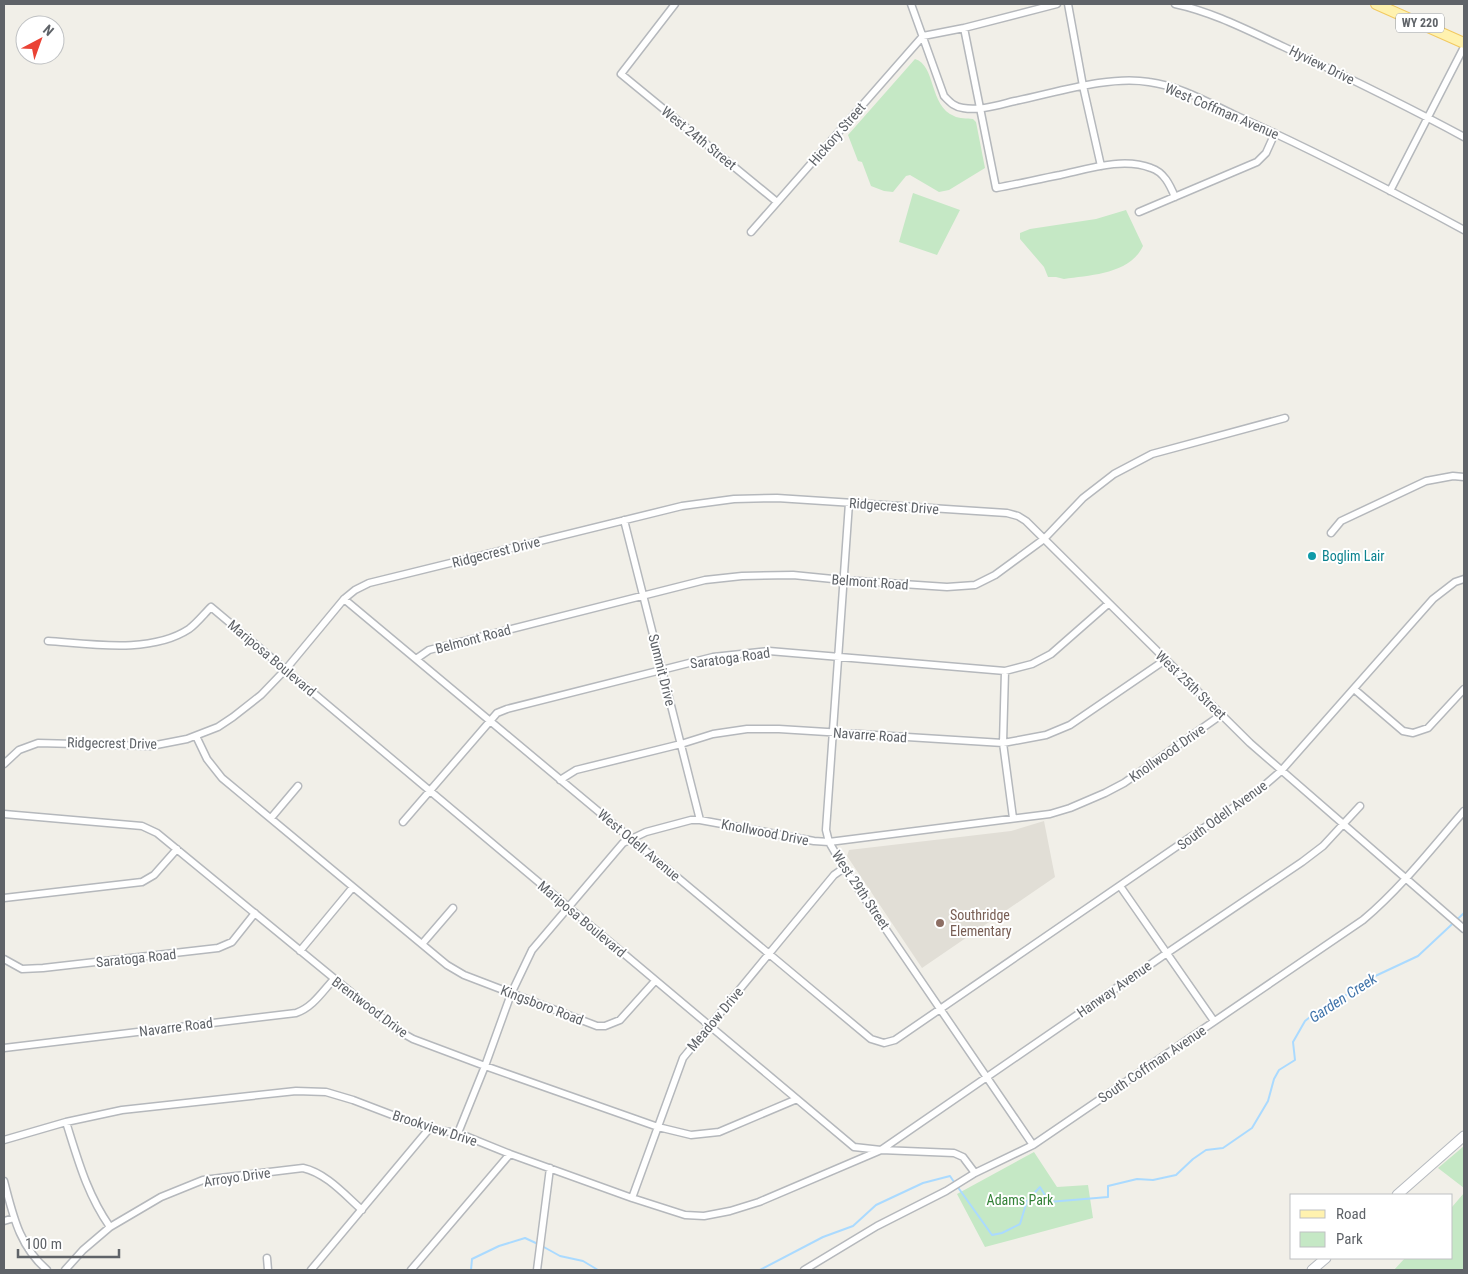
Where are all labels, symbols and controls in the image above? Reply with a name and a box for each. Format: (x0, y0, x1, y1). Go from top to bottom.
road number: WY 220 (1396, 13, 1444, 32)
north arrow (15, 15, 65, 65)
text: N (40, 21, 57, 39)
street label: Hyview Drive (1287, 42, 1358, 88)
street label: West Coffman Avenue (1163, 80, 1282, 142)
street label: Hickory Street (805, 99, 869, 169)
street label: West 24th Street (658, 103, 740, 173)
street label: Ridgecrest Drive (849, 495, 940, 517)
street label: Ridgecrest Drive (450, 533, 542, 571)
place label: Boglim Lair (1322, 548, 1385, 564)
marker: Boglim Lair (1306, 550, 1318, 562)
street label: Belmont Road (831, 571, 909, 593)
street label: Mariposa Boulevard (225, 617, 319, 699)
street label: Belmont Road (434, 621, 512, 657)
street label: Summit Drive (645, 632, 679, 708)
street label: Saratoga Road (689, 644, 771, 672)
street label: West 25th Street (1153, 647, 1229, 723)
street label: Knollwood Drive (1126, 721, 1208, 785)
street label: Navarre Road (832, 724, 908, 746)
street label: Ridgecrest Drive (67, 734, 158, 752)
street label: South Odell Avenue (1174, 777, 1270, 853)
street label: West Odell Avenue (595, 806, 684, 884)
street label: Knollwood Drive (720, 816, 811, 848)
street label: West 29th Street (829, 848, 893, 932)
street label: Mariposa Boulevard (535, 878, 629, 960)
place label: Southridge Elementary (950, 907, 1012, 939)
marker: Southridge Elementary (934, 917, 946, 929)
street label: Saratoga Road (95, 946, 177, 970)
street label: Hanway Avenue (1074, 957, 1155, 1021)
water label: Garden Creek (1306, 969, 1381, 1027)
street label: Brentwood Drive (329, 973, 411, 1041)
street label: Kingsboro Road (498, 982, 586, 1028)
street label: Meadow Drive (684, 984, 746, 1054)
street label: Navarre Road (138, 1015, 214, 1039)
street label: South Coffman Avenue (1095, 1022, 1209, 1106)
street label: Brookview Drive (391, 1107, 480, 1149)
street label: Arroyo Drive (203, 1164, 272, 1190)
park label: Adams Park (987, 1192, 1054, 1208)
legend (1290, 1194, 1453, 1259)
text: Road (1336, 1205, 1366, 1223)
scale bar (18, 1226, 119, 1258)
text: Park (1336, 1230, 1363, 1248)
text: 100 m (25, 1235, 62, 1253)

